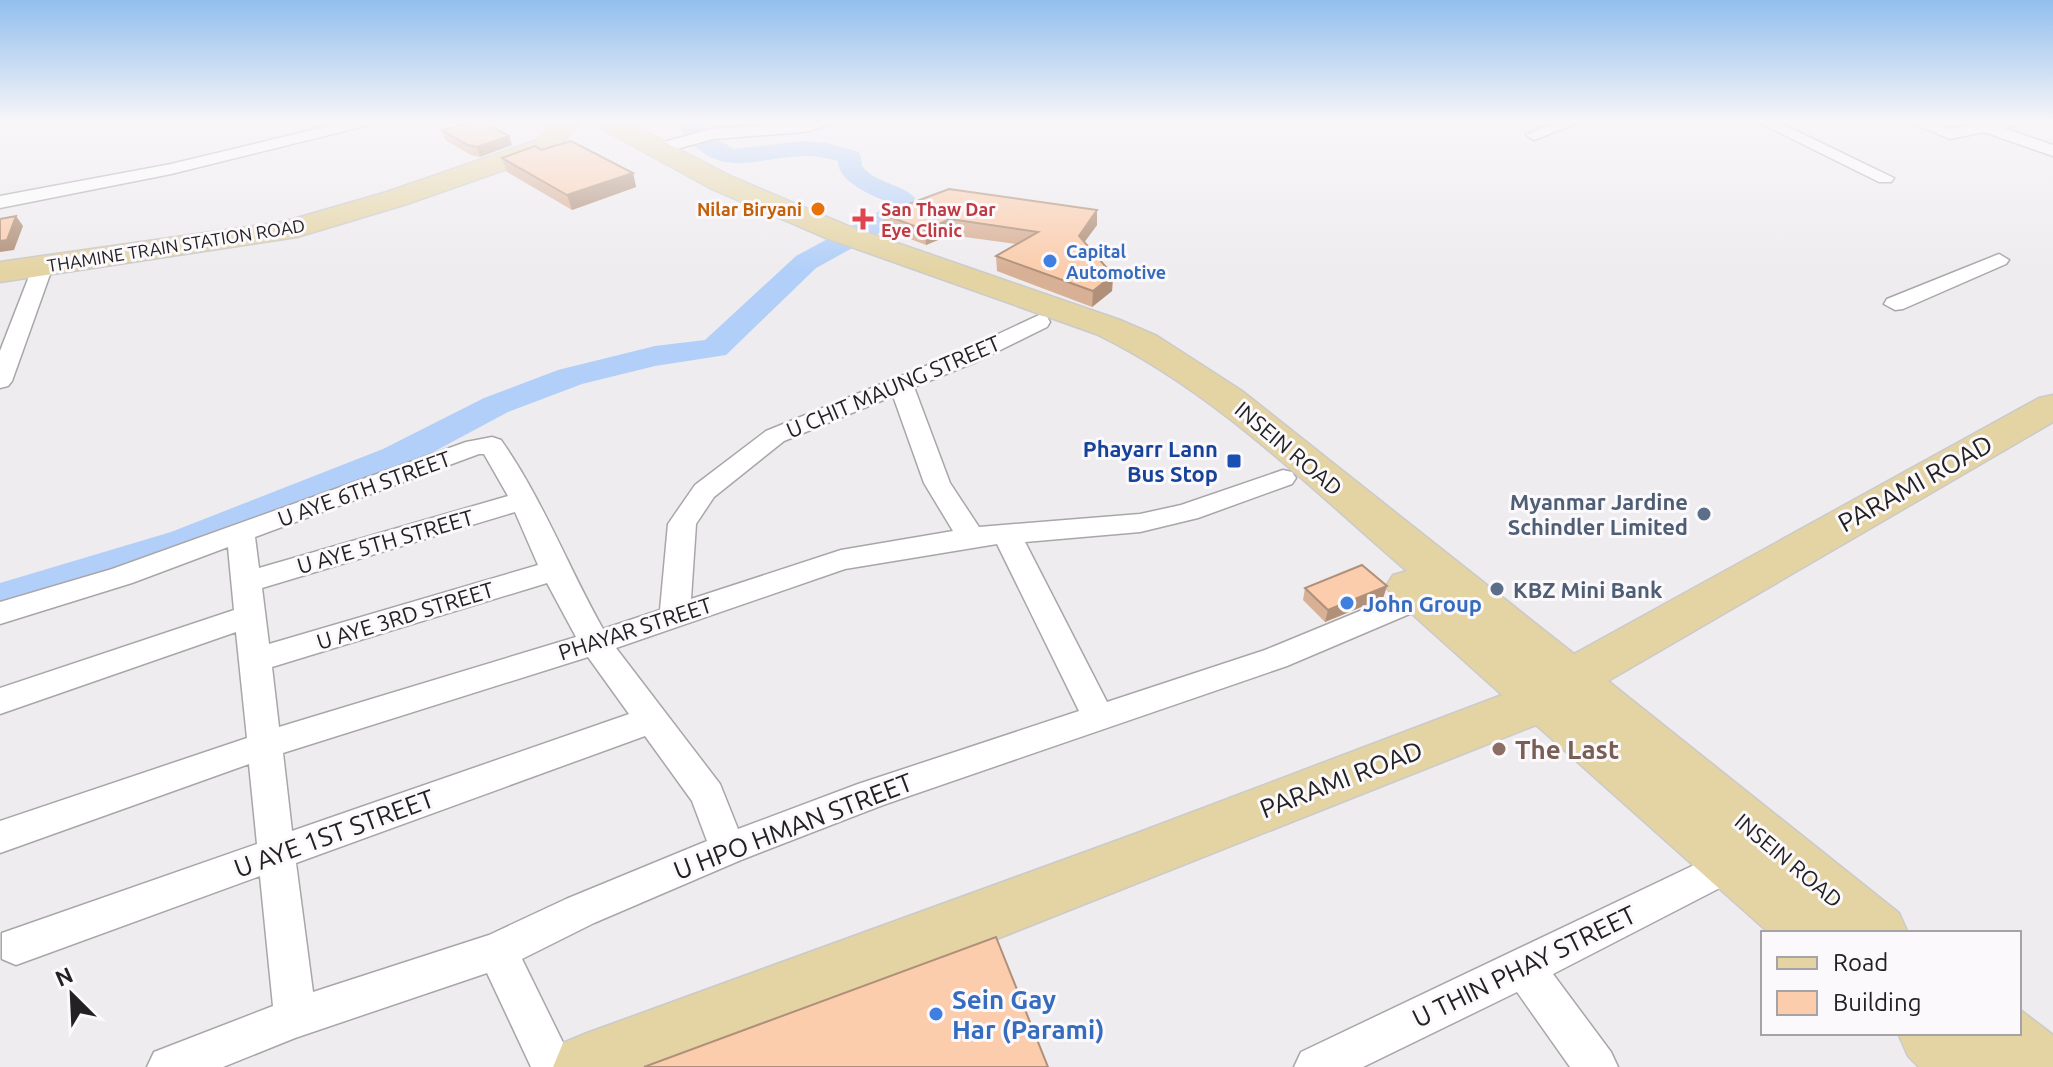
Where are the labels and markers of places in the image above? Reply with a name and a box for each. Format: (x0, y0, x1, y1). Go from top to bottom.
place label: Nilar Biryani (697, 199, 802, 219)
place label: San Thaw Dar Eye Clinic (881, 199, 996, 240)
marker: Nilar Biryani (809, 200, 827, 218)
marker: San Thaw Dar Eye Clinic (852, 208, 874, 230)
place label: Capital Automotive (1066, 241, 1166, 282)
marker: Capital Automotive (1041, 252, 1059, 270)
place label: Phayarr Lann Bus Stop (1083, 436, 1218, 486)
marker: Phayarr Lann Bus Stop (1225, 452, 1243, 470)
place label: Myanmar Jardine Schindler Limited (1508, 489, 1688, 539)
marker: Myanmar Jardine Schindler Limited (1695, 505, 1713, 523)
place label: KBZ Mini Bank (1513, 577, 1663, 602)
marker: KBZ Mini Bank (1488, 580, 1506, 598)
place label: John Group (1363, 591, 1482, 616)
marker: John Group (1338, 594, 1356, 612)
place label: The Last (1515, 735, 1619, 764)
marker: The Last (1490, 740, 1508, 758)
place label: Sein Gay Har (Parami) (952, 985, 1104, 1044)
marker: Sein Gay Har (Parami) (927, 1005, 945, 1023)

